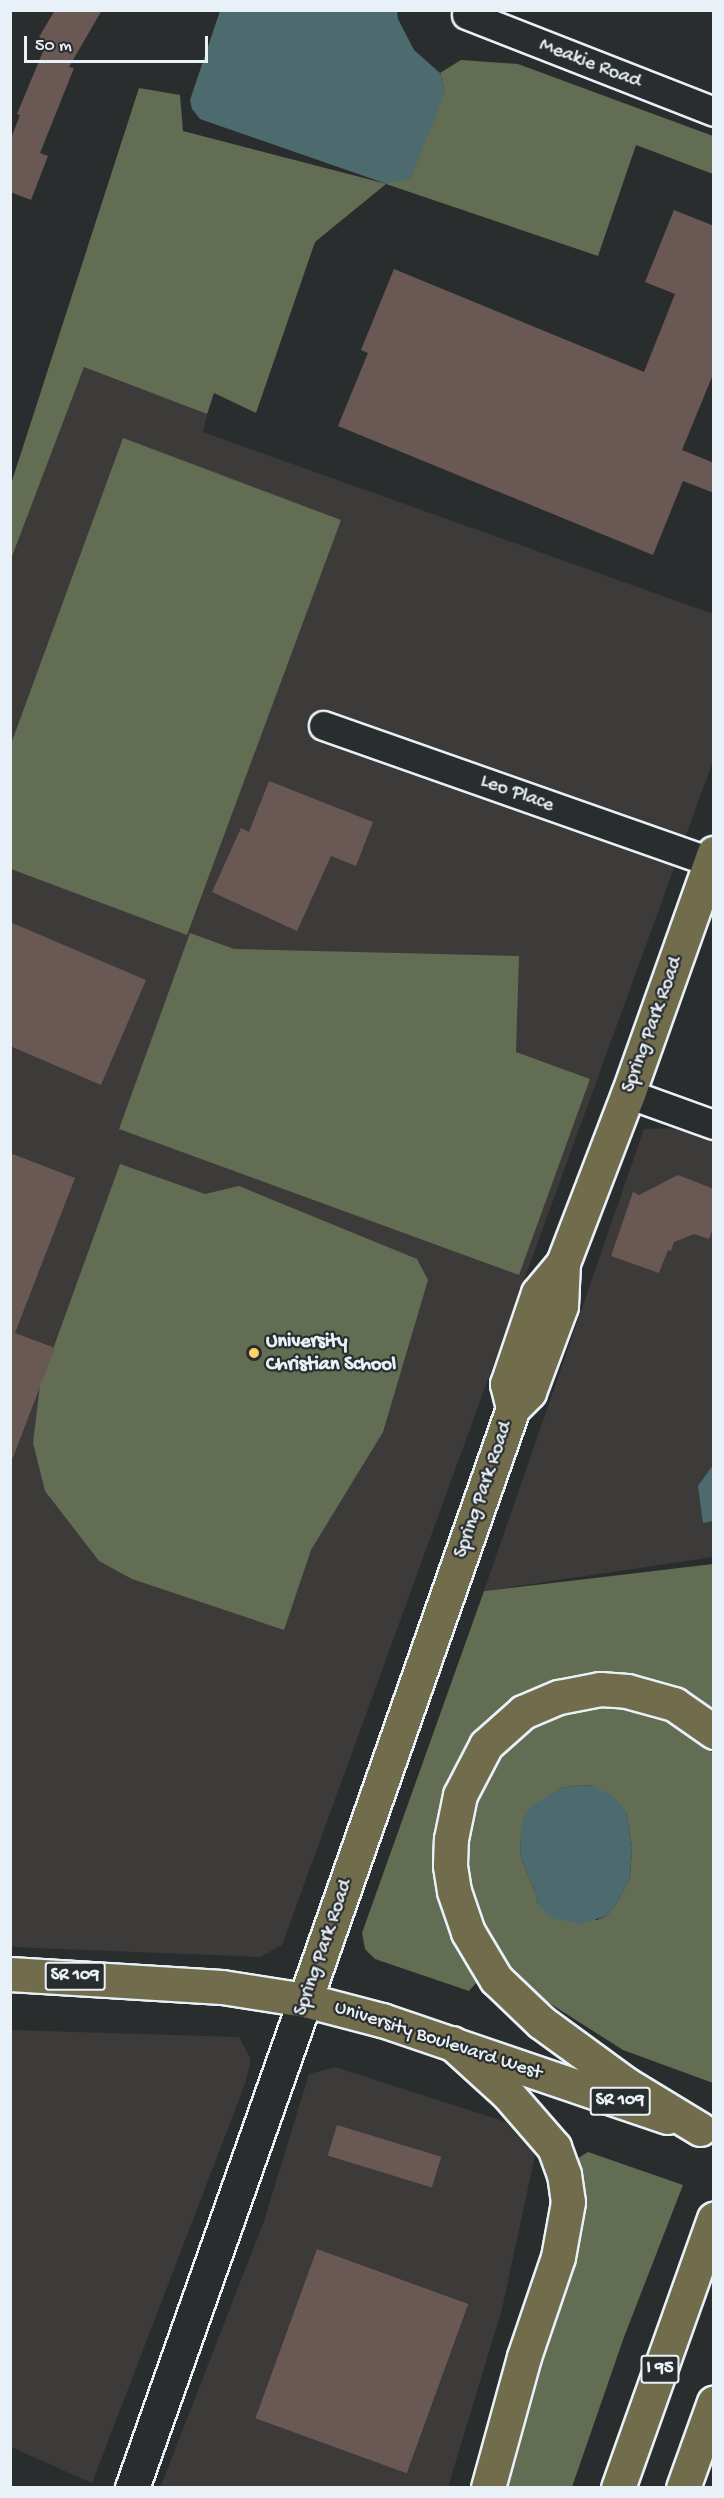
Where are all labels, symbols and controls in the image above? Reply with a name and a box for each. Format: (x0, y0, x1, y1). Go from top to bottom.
scale bar (27, 24, 212, 62)
street label: Meakie Road (536, 34, 644, 94)
text: 50 m (35, 36, 72, 57)
street label: Leo Place (477, 770, 557, 818)
street label: Spring Park Road (617, 954, 689, 1096)
place label: University Christian School (266, 1330, 396, 1377)
marker: University Christian School (247, 1346, 261, 1360)
street label: Spring Park Road (449, 1419, 519, 1561)
street label: Spring Park Road (289, 1877, 359, 2019)
road number: SR 109 (44, 1961, 106, 1991)
street label: University Boulevard West (331, 1996, 545, 2086)
road number: SR 109 (588, 2086, 652, 2116)
road number: I 95 (639, 2354, 681, 2384)

